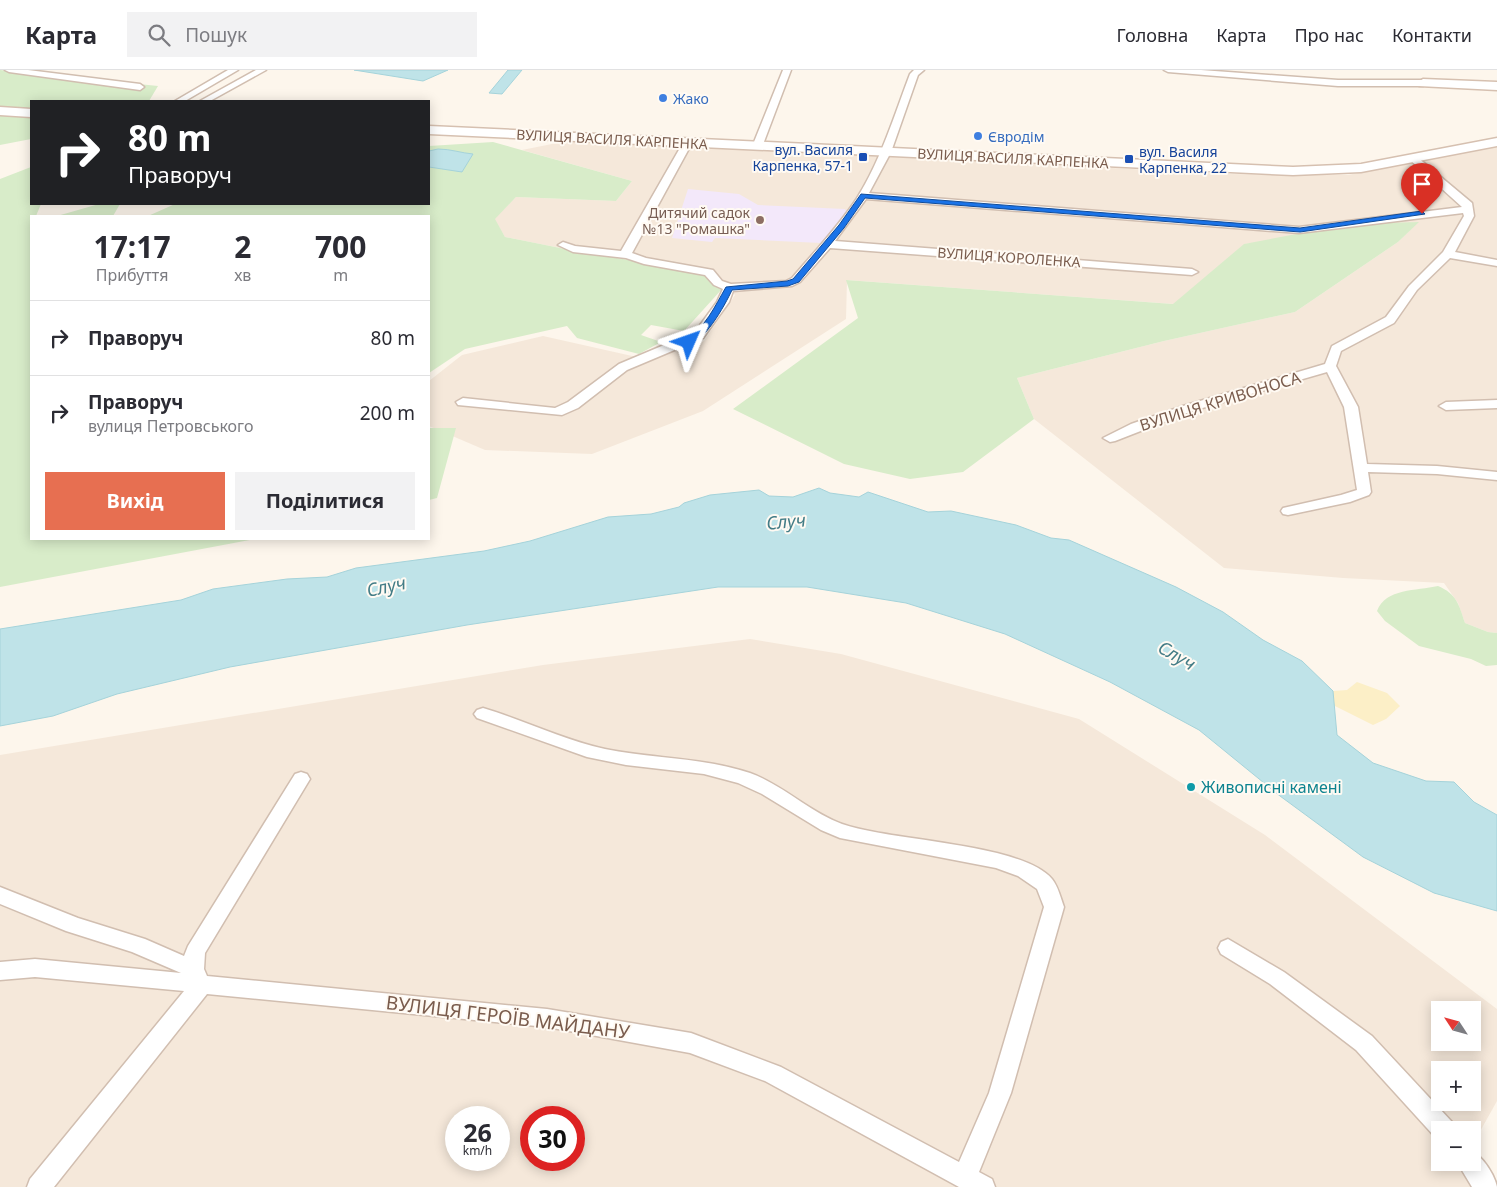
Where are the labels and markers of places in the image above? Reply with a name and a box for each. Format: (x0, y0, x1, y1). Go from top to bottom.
place label: Жако (673, 89, 709, 108)
marker: Жако (657, 92, 669, 104)
place label: Євродім (988, 127, 1044, 146)
marker: Євродім (972, 130, 984, 142)
place label: вул. Василя Карпенка, 57-1 (752, 140, 853, 175)
place label: вул. Василя Карпенка, 22 (1139, 142, 1227, 177)
marker: вул. Василя Карпенка, 57-1 (857, 151, 869, 163)
marker: вул. Василя Карпенка, 22 (1123, 153, 1135, 165)
pin (1401, 163, 1443, 214)
place label: Дитячий садок №13 "Ромашка" (642, 203, 751, 238)
marker: Дитячий садок №13 "Ромашка" (754, 214, 766, 226)
place label: Живописні камені (1201, 776, 1342, 798)
marker: Живописні камені (1185, 781, 1197, 793)

